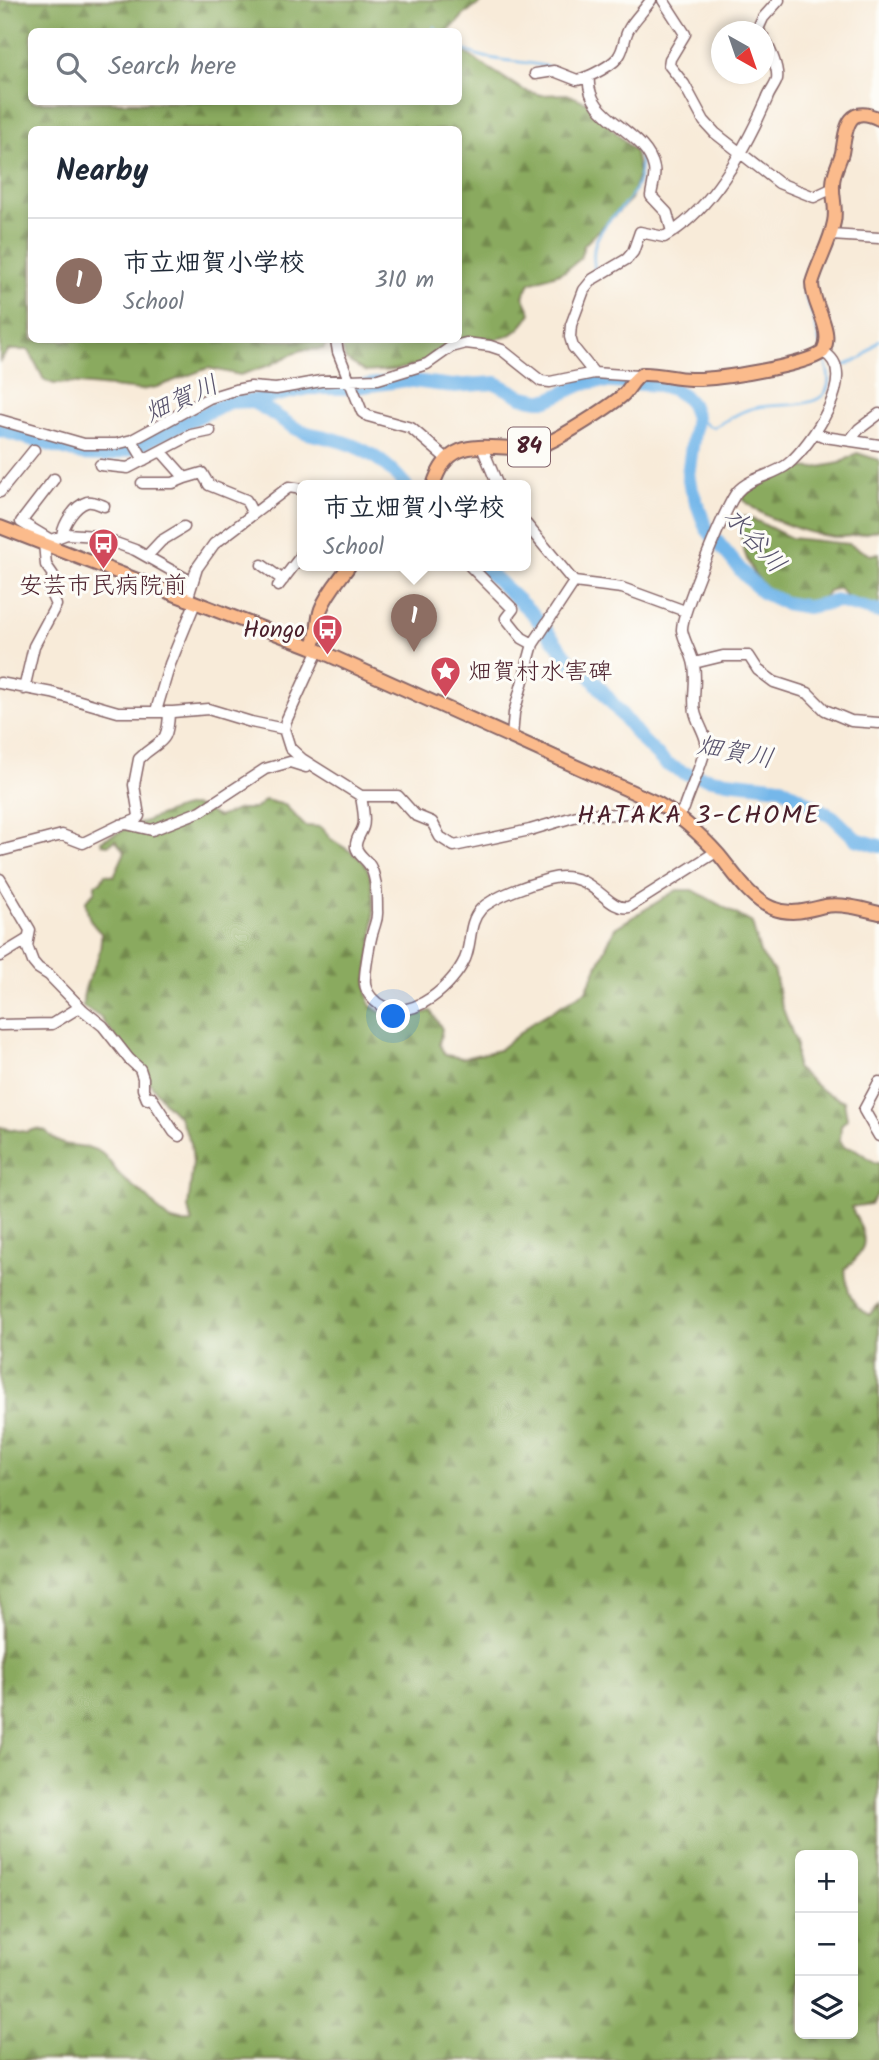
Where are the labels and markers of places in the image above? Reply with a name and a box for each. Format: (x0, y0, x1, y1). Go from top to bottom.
bus stop icon: 安芸市民病院前 (86, 527, 120, 571)
place label: 安芸市民病院前 (19, 567, 187, 606)
pin: 1 (391, 594, 437, 652)
place label: Hongo (243, 611, 305, 650)
bus stop icon: Hongo (311, 613, 345, 657)
place label: 畑賀村水害碑 (468, 653, 612, 692)
place icon: 畑賀村水害碑 (428, 655, 462, 699)

